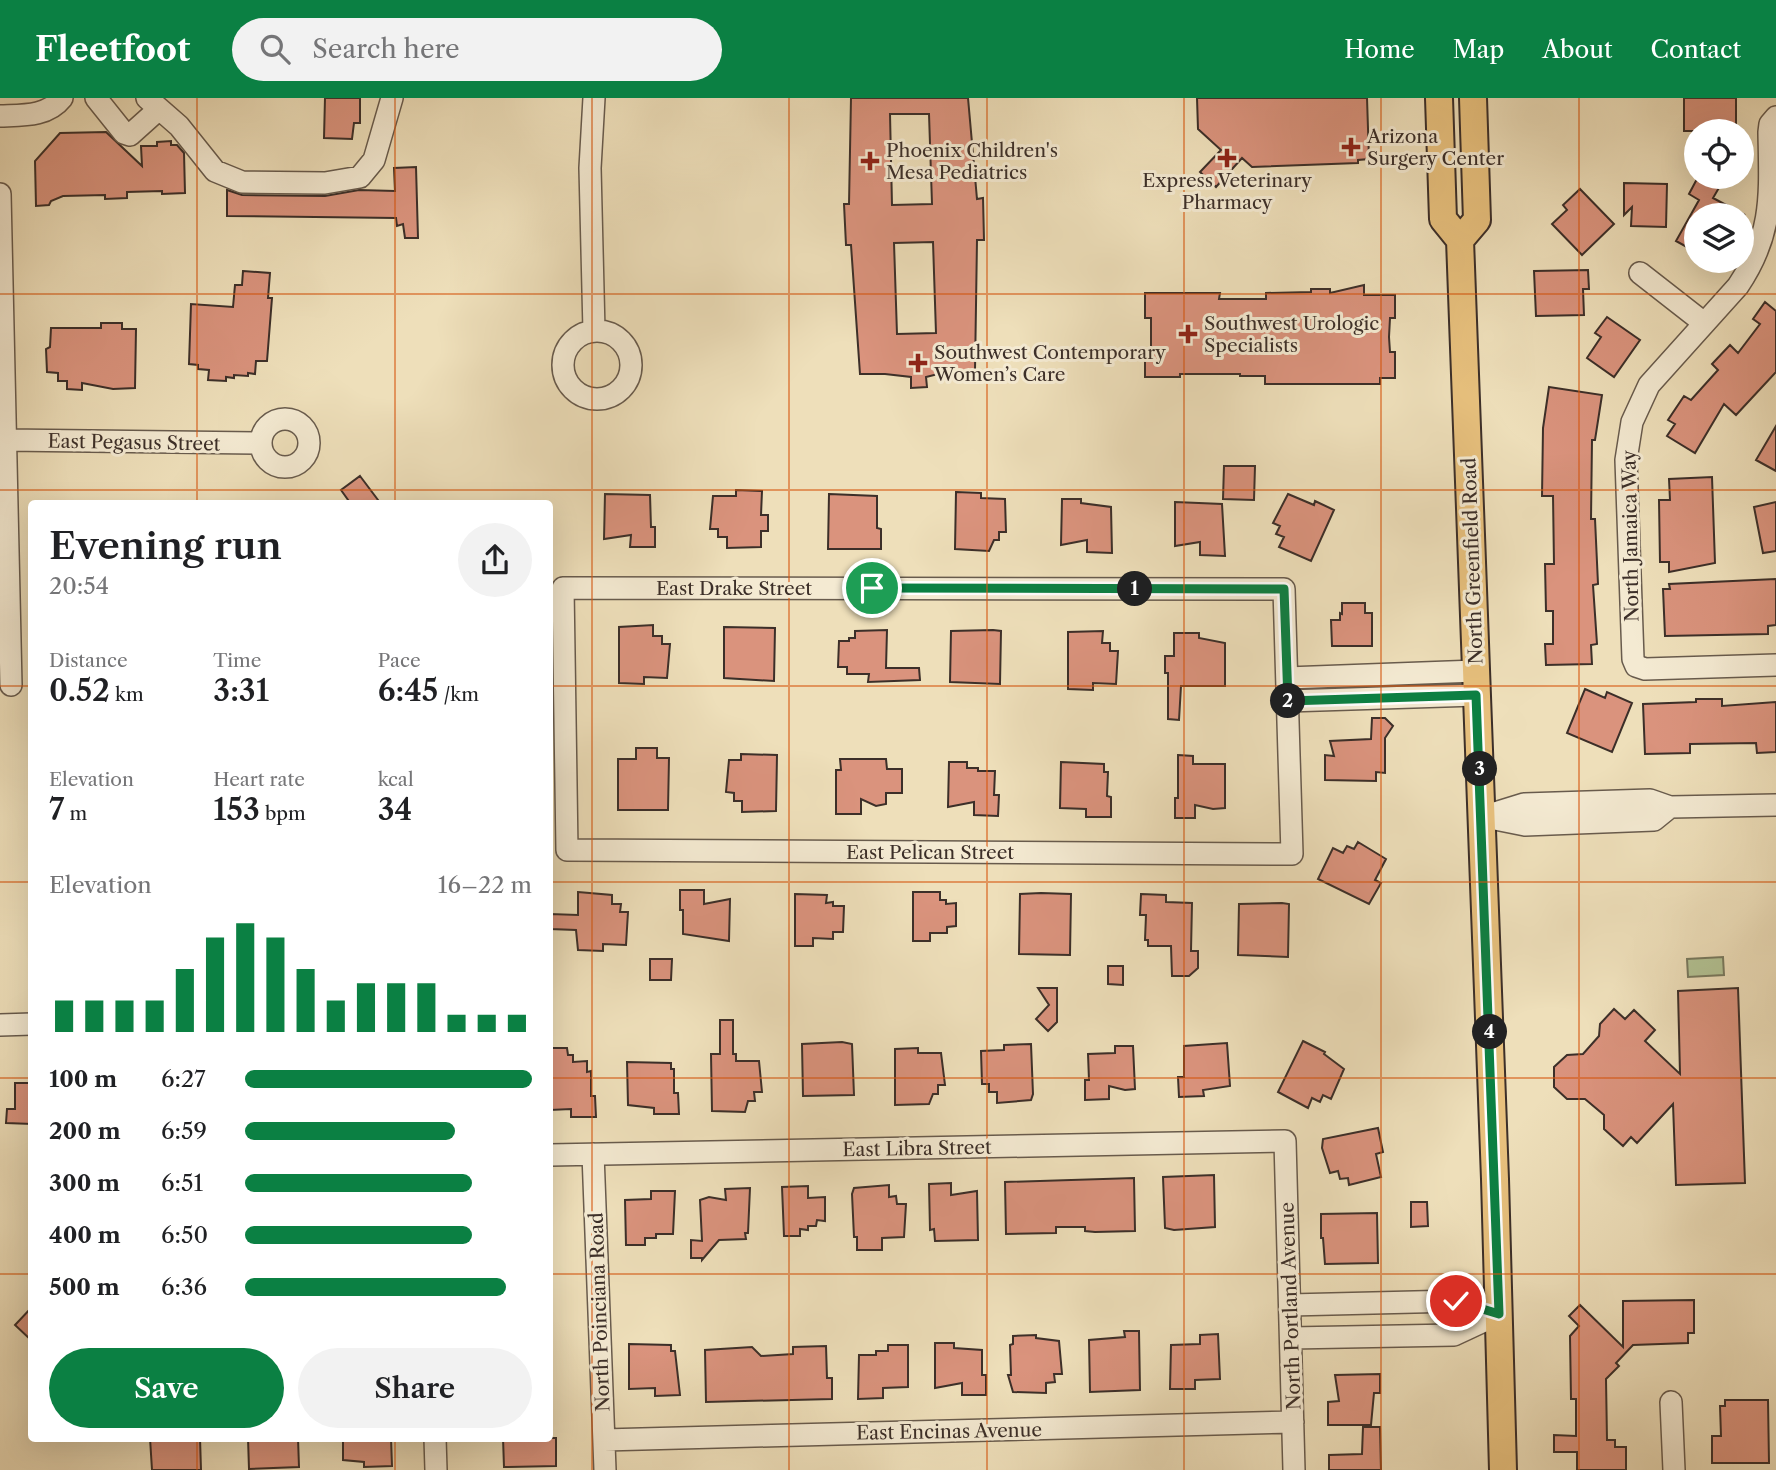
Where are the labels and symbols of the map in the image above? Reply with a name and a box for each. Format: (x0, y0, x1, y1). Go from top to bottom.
place label: Arizona Surgery Center (1366, 125, 1504, 170)
marker: Arizona Surgery Center (1341, 137, 1361, 157)
place label: Phoenix Children's Mesa Pediatrics (886, 139, 1058, 184)
marker: Express Veterinary Pharmacy (1219, 150, 1235, 166)
marker: Phoenix Children's Mesa Pediatrics (860, 151, 880, 171)
place label: Express Veterinary Pharmacy (1142, 169, 1312, 214)
place label: Southwest Urologic Specialists (1204, 312, 1379, 357)
marker: Southwest Urologic Specialists (1178, 324, 1198, 344)
place label: Southwest Contemporary Women’s Care (933, 341, 1166, 386)
marker: Southwest Contemporary Women’s Care (908, 353, 928, 373)
street label: East Pegasus Street (47, 429, 221, 456)
street label: North Jamaica Way (1617, 449, 1643, 622)
street label: North Greenfield Road (1457, 457, 1488, 665)
pin (842, 558, 902, 618)
pin: 1 (1118, 572, 1152, 606)
street label: East Drake Street (656, 577, 812, 600)
pin: 2 (1270, 684, 1306, 718)
pin: 3 (1462, 752, 1498, 786)
street label: East Pelican Street (846, 841, 1014, 864)
pin: 4 (1472, 1014, 1508, 1049)
street label: East Libra Street (842, 1136, 992, 1161)
street label: North Portland Avenue (1275, 1202, 1306, 1410)
street label: North Poinciana Road (585, 1211, 614, 1412)
pin (1426, 1271, 1486, 1331)
street label: East Encinas Avenue (856, 1418, 1042, 1445)

